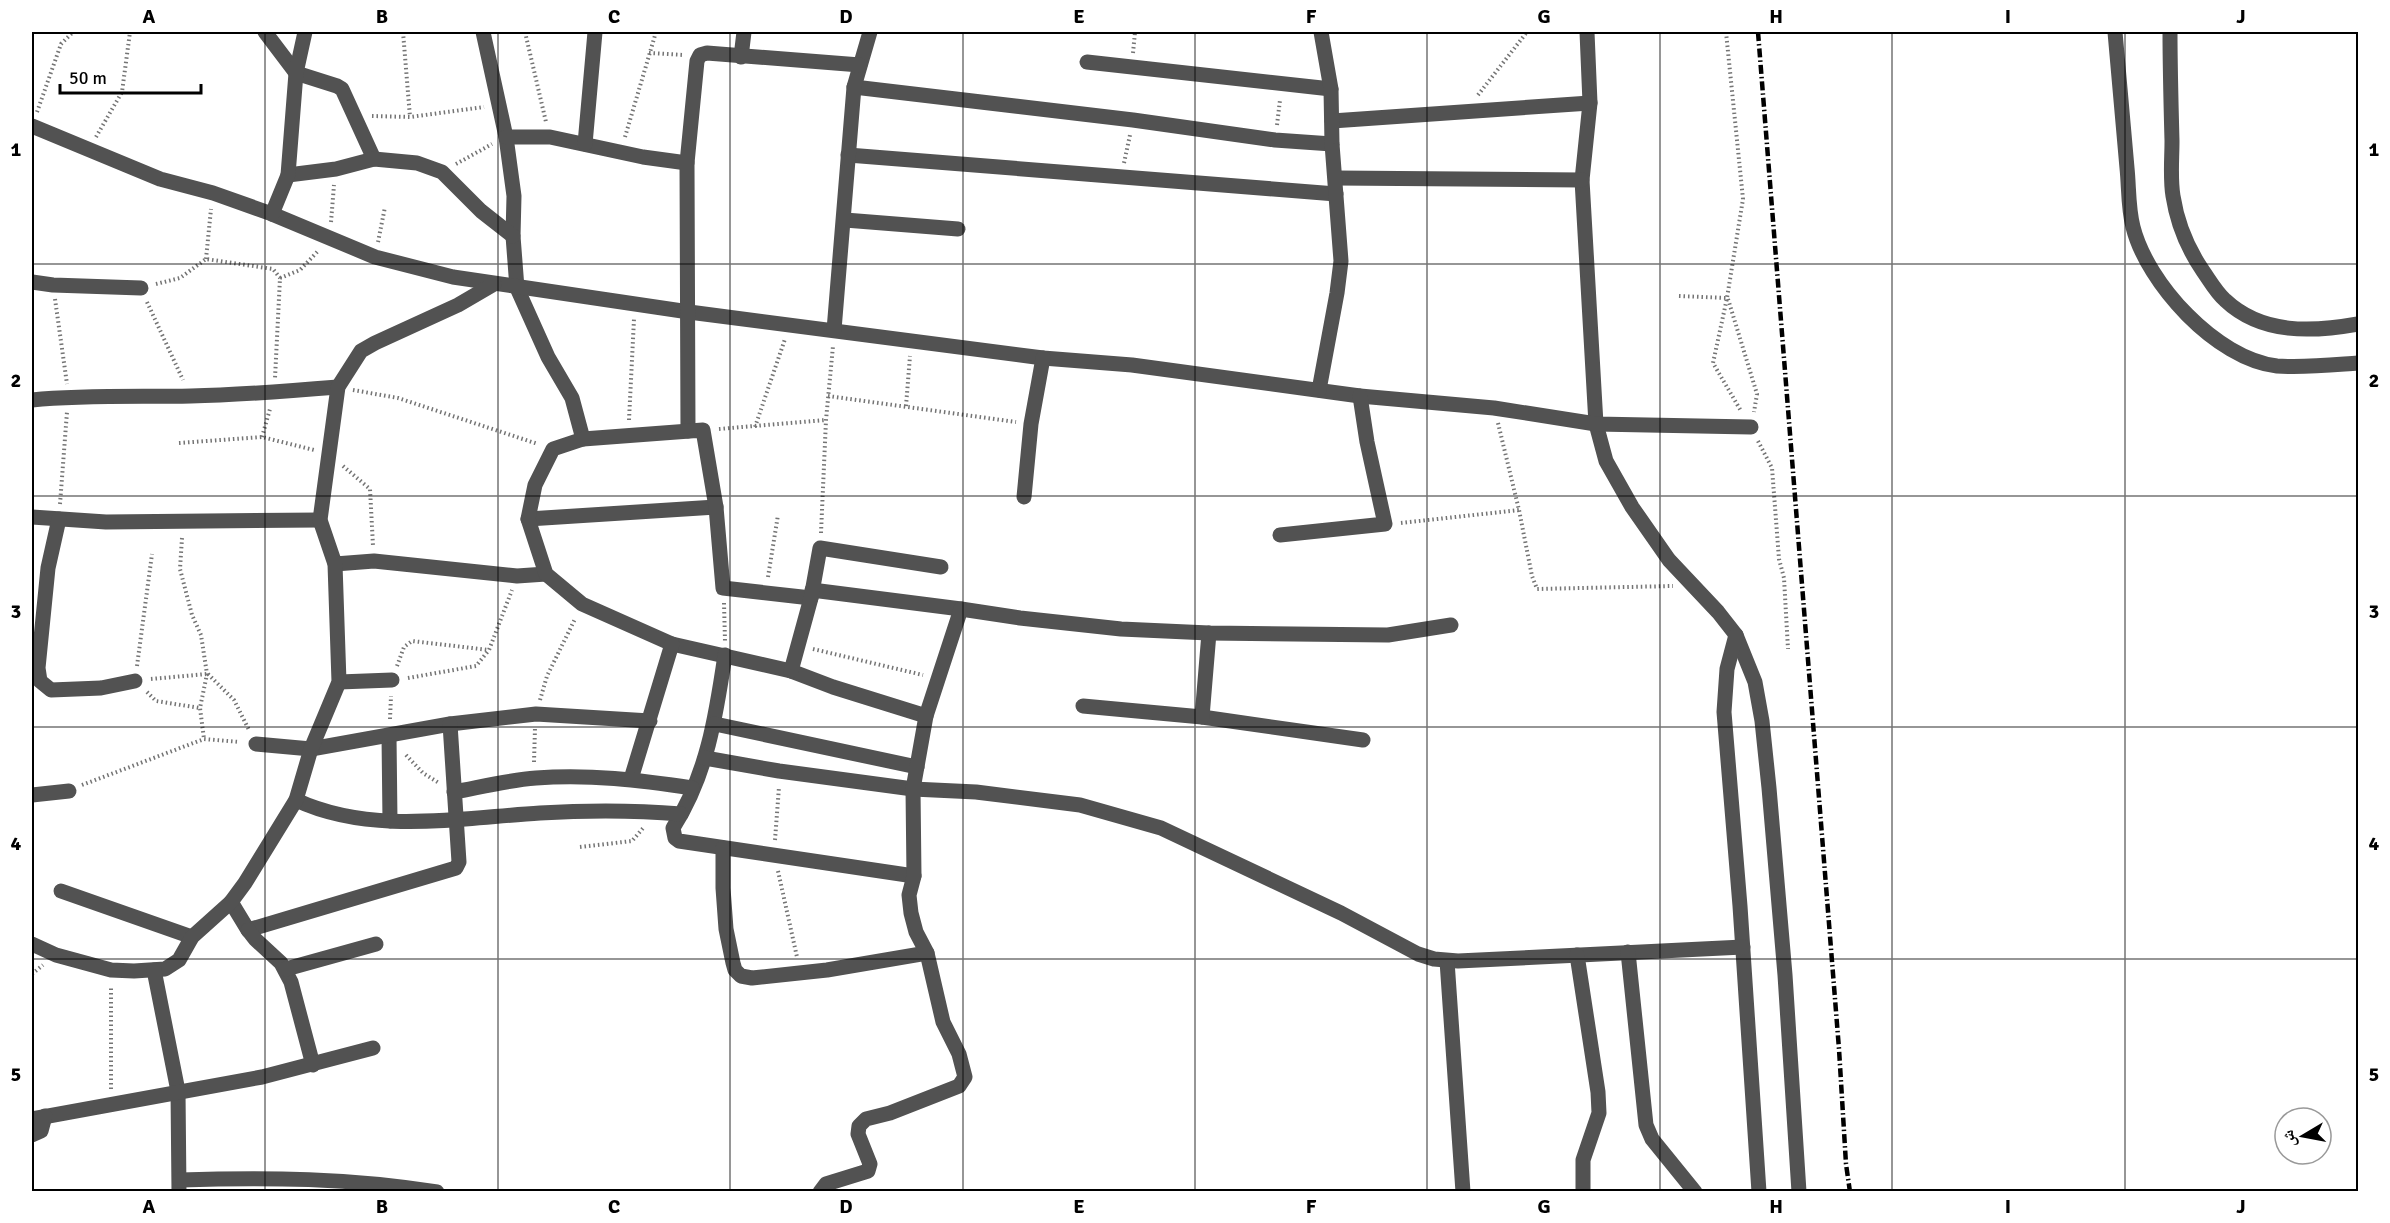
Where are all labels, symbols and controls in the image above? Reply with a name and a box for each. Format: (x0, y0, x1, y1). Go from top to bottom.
text: A (143, 4, 156, 29)
text: B (376, 4, 388, 29)
text: C (608, 4, 620, 29)
text: D (839, 4, 853, 29)
text: E (1073, 4, 1085, 29)
text: F (1306, 4, 1317, 29)
text: G (1537, 4, 1551, 29)
text: H (1769, 4, 1783, 29)
text: I (2005, 4, 2011, 29)
text: J (2236, 4, 2246, 29)
scale bar (60, 57, 201, 95)
text: 50 m (69, 67, 107, 89)
text: 1 (11, 137, 22, 162)
text: 1 (2369, 137, 2380, 162)
text: 2 (11, 368, 21, 393)
text: 2 (2369, 368, 2379, 393)
text: 3 (11, 599, 21, 624)
text: 3 (2369, 599, 2379, 624)
text: 4 (11, 831, 22, 856)
text: 4 (2369, 831, 2380, 856)
text: 5 (11, 1062, 21, 1087)
text: 5 (2369, 1062, 2379, 1087)
north arrow (2273, 1106, 2333, 1166)
text: ش (2278, 1128, 2301, 1149)
text: A (143, 1194, 156, 1219)
text: B (376, 1194, 388, 1219)
text: C (608, 1194, 620, 1219)
text: D (839, 1194, 853, 1219)
text: E (1073, 1194, 1085, 1219)
text: F (1306, 1194, 1317, 1219)
text: G (1537, 1194, 1551, 1219)
text: H (1769, 1194, 1783, 1219)
text: I (2005, 1194, 2011, 1219)
text: J (2236, 1194, 2246, 1219)

